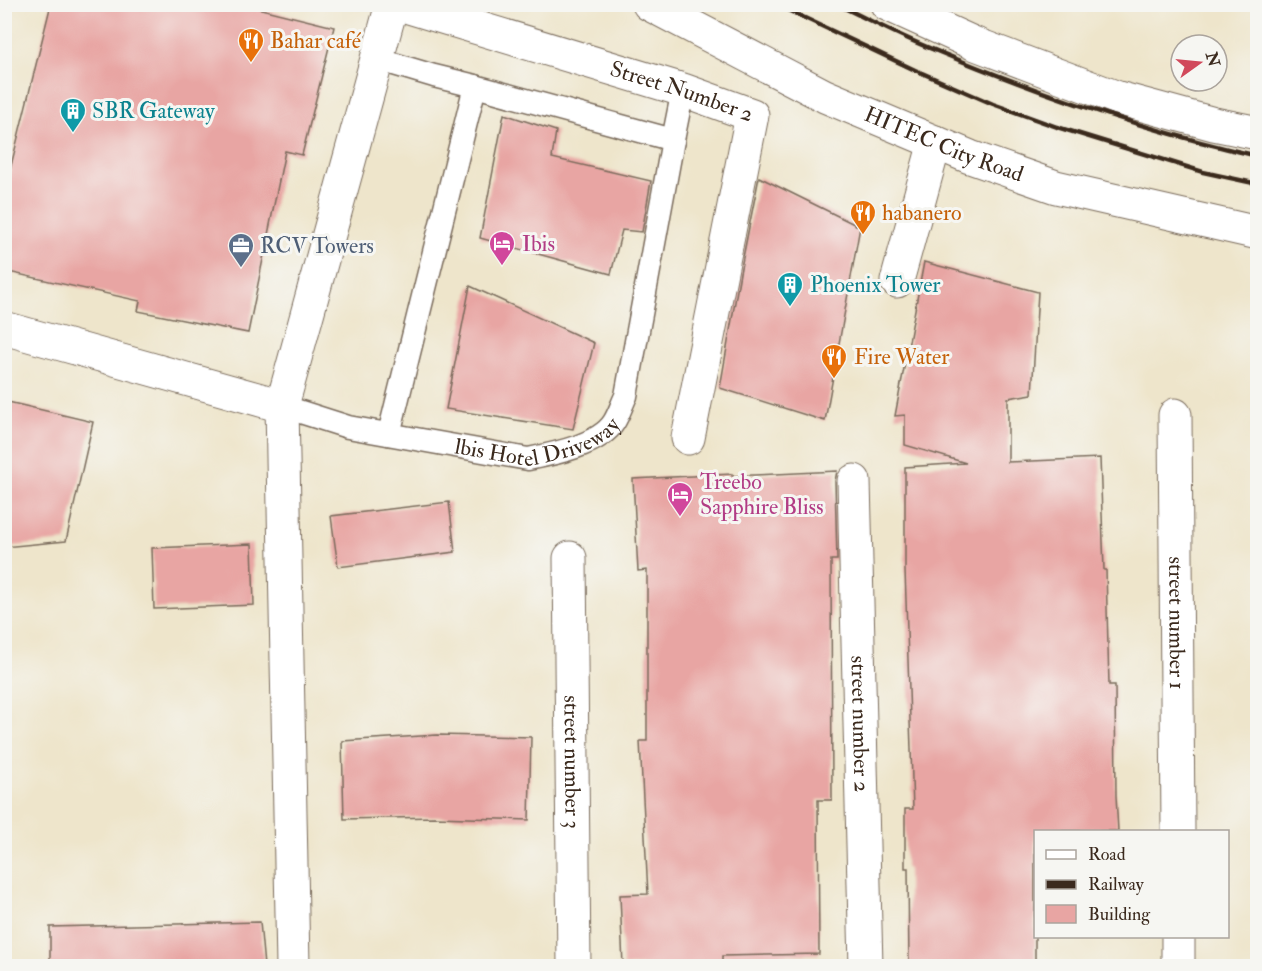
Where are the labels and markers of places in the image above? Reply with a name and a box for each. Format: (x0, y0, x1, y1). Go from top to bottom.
restaurant icon: Bahar café (236, 26, 266, 64)
place label: Bahar café (270, 27, 362, 55)
building icon: SBR Gateway (58, 96, 88, 134)
place label: SBR Gateway (92, 97, 215, 125)
restaurant icon: habanero (848, 198, 878, 236)
place label: habanero (882, 199, 962, 227)
hotel icon: Ibis (487, 229, 517, 267)
place label: Ibis (522, 230, 555, 258)
office icon: RCV Towers (226, 231, 256, 269)
place label: RCV Towers (260, 232, 374, 260)
building icon: Phoenix Tower (775, 270, 805, 308)
place label: Phoenix Tower (810, 271, 941, 299)
restaurant icon: Fire Water (819, 342, 849, 380)
place label: Fire Water (854, 343, 950, 371)
place label: Treebo Sapphire Bliss (700, 468, 824, 522)
hotel icon: Treebo Sapphire Bliss (665, 480, 695, 518)

